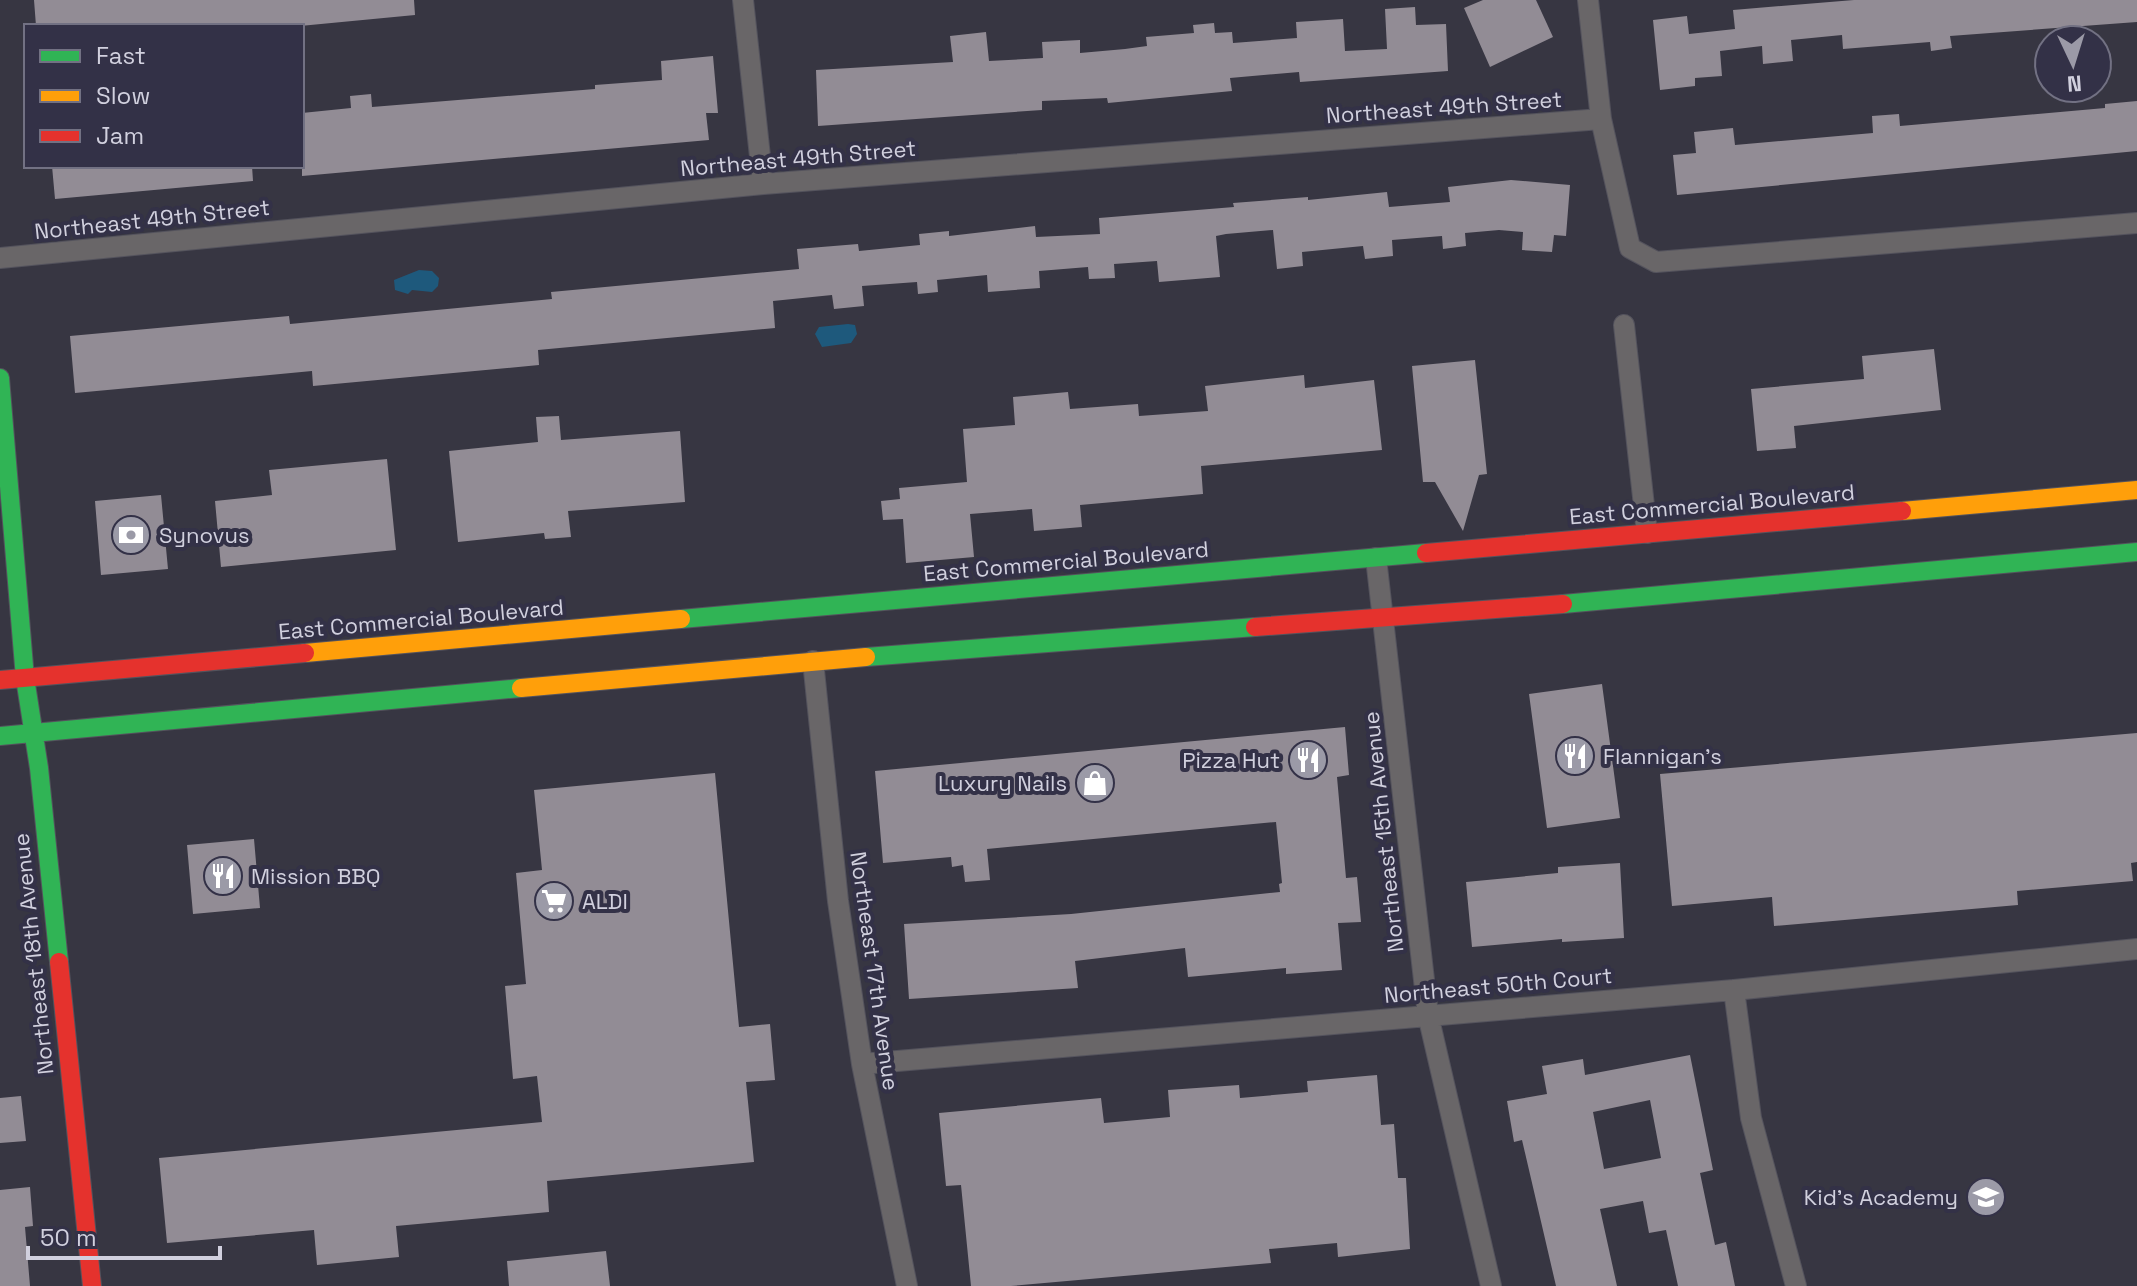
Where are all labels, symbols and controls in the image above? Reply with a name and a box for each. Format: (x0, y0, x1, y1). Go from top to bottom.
legend (24, 24, 304, 168)
north arrow (2033, 24, 2113, 104)
text: Fast (96, 40, 146, 71)
text: N (2066, 69, 2083, 98)
text: Slow (96, 80, 150, 111)
street label: Northeast 49th Street (1325, 85, 1563, 129)
text: Jam (96, 120, 144, 151)
street label: Northeast 49th Street (679, 134, 917, 182)
street label: Northeast 49th Street (33, 193, 271, 245)
street label: East Commercial Boulevard (1568, 478, 1856, 530)
bank icon: Synovus (110, 514, 152, 556)
place label: Synovus (159, 521, 250, 549)
street label: East Commercial Boulevard (922, 535, 1210, 587)
street label: East Commercial Boulevard (277, 593, 565, 645)
street label: Northeast 15th Avenue (1356, 710, 1410, 954)
restaurant icon: Flannigan's (1554, 735, 1596, 777)
restaurant icon: Pizza Hut (1287, 739, 1329, 781)
place label: Flannigan's (1603, 742, 1722, 770)
place label: Pizza Hut (1182, 746, 1280, 774)
shop icon: Luxury Nails (1074, 762, 1116, 804)
place label: Luxury Nails (938, 769, 1067, 797)
street label: Northeast 18th Avenue (6, 832, 60, 1076)
street label: Northeast 17th Avenue (844, 850, 906, 1092)
restaurant icon: Mission BBQ (202, 855, 244, 897)
place label: Mission BBQ (251, 862, 381, 890)
supermarket icon: ALDI (533, 880, 575, 922)
place label: ALDI (582, 887, 628, 915)
street label: Northeast 50th Court (1383, 961, 1613, 1009)
school or university icon: Kid's Academy (1965, 1176, 2007, 1218)
place label: Kid's Academy (1804, 1183, 1958, 1211)
scale bar (28, 1210, 220, 1260)
text: 50 m (40, 1222, 97, 1253)

